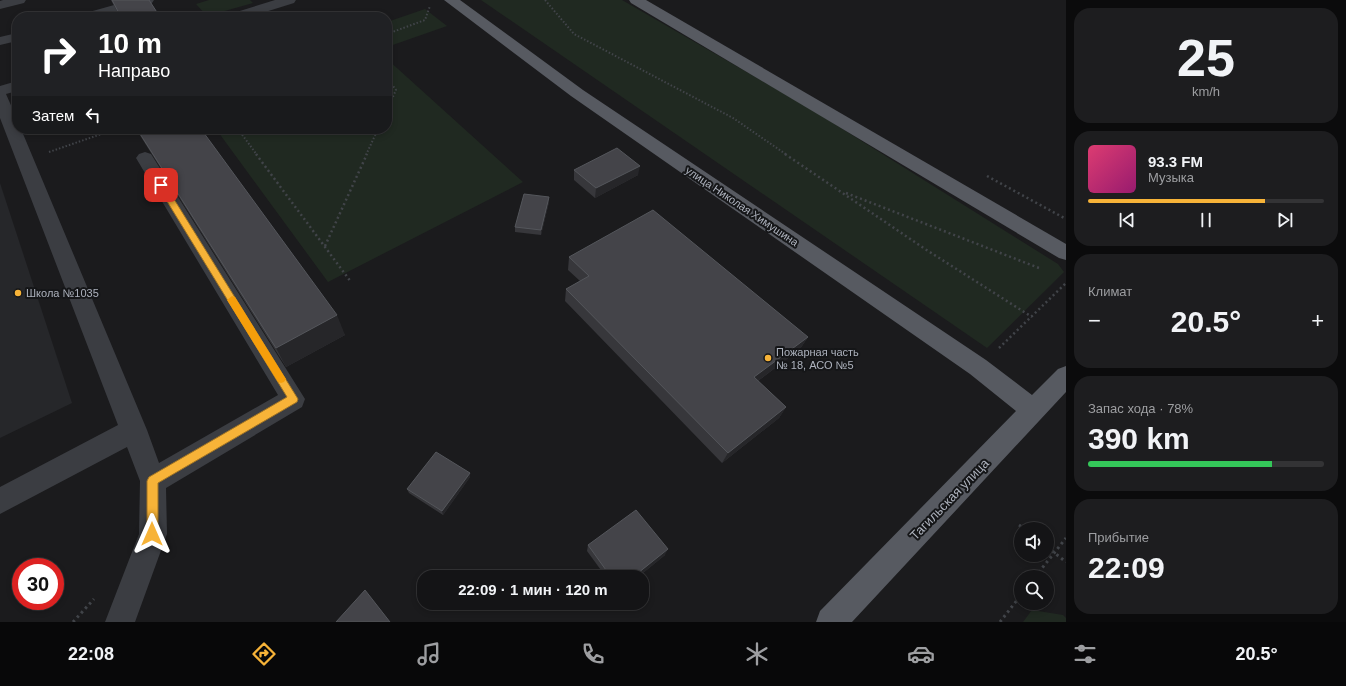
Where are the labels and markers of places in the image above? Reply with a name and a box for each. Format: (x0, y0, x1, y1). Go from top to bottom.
pin (144, 168, 178, 202)
place label: Школа №1035 (26, 287, 99, 299)
marker: Школа №1035 (13, 288, 23, 298)
place label: Пожарная часть № 18, АСО №5 (776, 346, 859, 371)
marker: Пожарная часть № 18, АСО №5 (763, 353, 773, 363)

